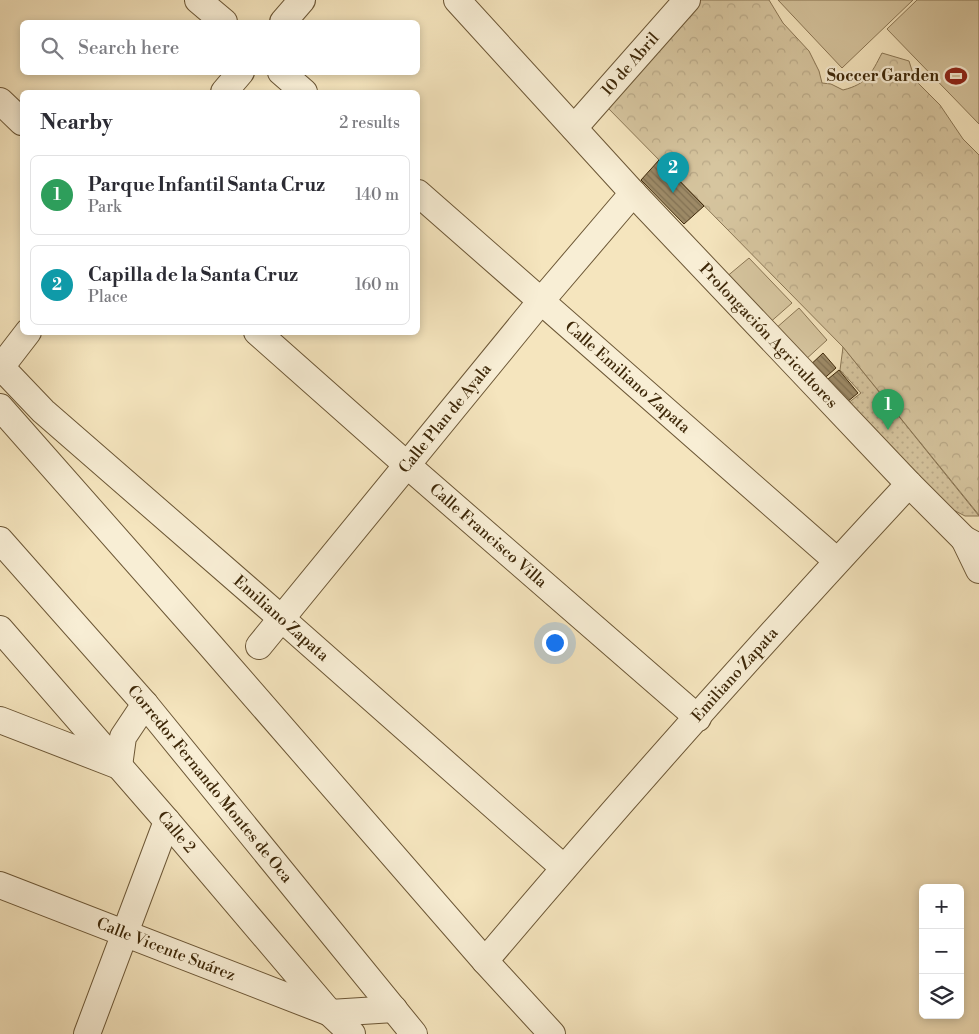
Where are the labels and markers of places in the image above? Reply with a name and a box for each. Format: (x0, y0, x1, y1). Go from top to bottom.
sports icon: Soccer Garden (943, 63, 969, 89)
place label: Soccer Garden (827, 66, 939, 86)
pin: 2 (657, 152, 689, 193)
pin: 1 (872, 389, 904, 430)

